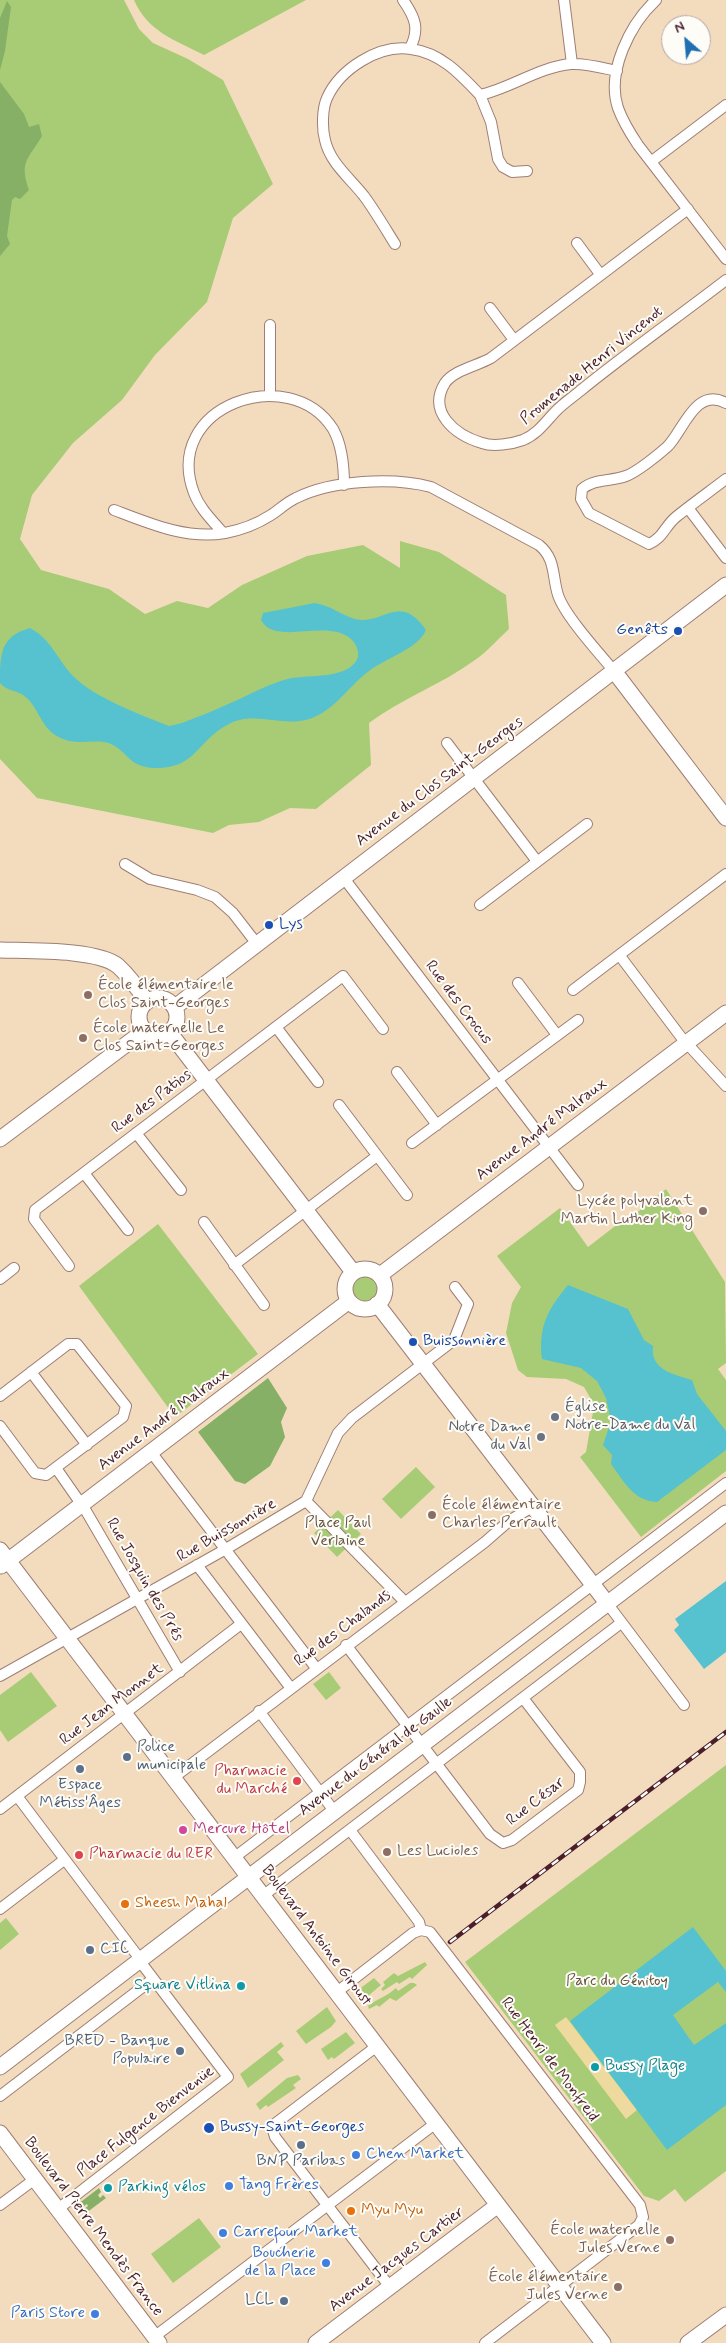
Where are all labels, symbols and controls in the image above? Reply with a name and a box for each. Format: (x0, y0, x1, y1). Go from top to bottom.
north arrow (661, 15, 711, 65)
text: N (671, 17, 688, 38)
street label: Promenade Henri Vincenot (517, 303, 667, 429)
place label: Genêts (616, 621, 668, 641)
marker: Genêts (672, 625, 684, 637)
street label: Avenue du Clos Saint-Georges (353, 713, 527, 851)
place label: Lys (279, 915, 303, 935)
marker: Lys (263, 919, 275, 931)
street label: Rue des Crocus (420, 957, 496, 1049)
place label: École élémentaire le Clos Saint-Georges (98, 976, 234, 1014)
marker: École élémentaire le Clos Saint-Georges (82, 989, 94, 1001)
place label: École maternelle Le Clos Saint-Georges (93, 1019, 225, 1057)
marker: École maternelle Le Clos Saint-Georges (77, 1032, 89, 1044)
street label: Rue des Patios (108, 1066, 196, 1138)
street label: Avenue André Malraux (473, 1075, 611, 1185)
place label: Lycée polyvalent Martin Luther King (561, 1192, 693, 1230)
marker: Lycée polyvalent Martin Luther King (697, 1205, 709, 1217)
place label: Buissonnière (423, 1332, 506, 1352)
marker: Buissonnière (407, 1336, 419, 1348)
street label: Avenue André Malraux (95, 1365, 233, 1475)
place label: Église Notre-Dame du Val (565, 1398, 695, 1436)
marker: Église Notre-Dame du Val (549, 1411, 561, 1423)
place label: Notre Dame du Val (448, 1418, 531, 1456)
marker: Notre Dame du Val (535, 1431, 547, 1443)
street label: Rue Buissonnière (174, 1495, 280, 1567)
place label: École élémentaire Charles Perrault (442, 1496, 561, 1534)
marker: École élémentaire Charles Perrault (426, 1509, 438, 1521)
park label: Place Paul Verlaine (305, 1514, 371, 1552)
street label: Rue Josquin des Prés (101, 1515, 187, 1645)
street label: Rue des Chalands (291, 1586, 395, 1672)
street label: Rue Jean Monnet (56, 1660, 168, 1750)
street label: Avenue du Général de Gaulle (295, 1693, 457, 1821)
place label: Police municipale (137, 1738, 206, 1776)
marker: Police municipale (121, 1751, 133, 1763)
place label: Pharmacie du Marché (214, 1762, 287, 1800)
marker: Espace Métiss'Âges (74, 1763, 86, 1775)
street label: Rue César (503, 1773, 569, 1831)
marker: Pharmacie du Marché (291, 1775, 303, 1787)
place label: Espace Métiss'Âges (39, 1776, 121, 1814)
place label: Mercure Hôtel (193, 1820, 290, 1840)
marker: Mercure Hôtel (177, 1824, 189, 1836)
place label: Les Lucioles (397, 1842, 478, 1862)
place label: Pharmacie du RER (89, 1845, 213, 1865)
marker: Les Lucioles (381, 1846, 393, 1858)
marker: Pharmacie du RER (73, 1849, 85, 1861)
street label: Boulevard Antoine Giroust (257, 1862, 375, 2010)
place label: Sheesh Mahal (135, 1894, 227, 1914)
marker: Sheesh Mahal (119, 1898, 131, 1910)
place label: CIC (100, 1940, 129, 1960)
marker: CIC (84, 1944, 96, 1956)
park label: Parc du Génitoy (566, 1972, 668, 1992)
place label: Square Vitlina (134, 1976, 231, 1996)
marker: Square Vitlina (235, 1980, 247, 1992)
street label: Rue Henri de Monfreid (496, 1994, 602, 2126)
place label: BRED - Banque Populaire (65, 2032, 170, 2070)
marker: BRED - Banque Populaire (174, 2045, 186, 2057)
place label: Bussy Plage (605, 2057, 685, 2077)
marker: Bussy Plage (589, 2061, 601, 2073)
street label: Place Fulgence Bienvenüe (73, 2062, 219, 2182)
place label: Bussy-Saint-Georges (220, 2118, 364, 2138)
marker: Bussy-Saint-Georges (202, 2121, 216, 2135)
street label: Boulevard Pierre Mendès France (19, 2134, 167, 2320)
marker: BNP Paribas (295, 2139, 307, 2151)
place label: Chen Market (366, 2145, 464, 2165)
marker: Chen Market (350, 2149, 362, 2161)
place label: BNP Paribas (257, 2152, 345, 2172)
place label: Tang Frères (239, 2176, 319, 2196)
place label: Parking vélos (118, 2178, 206, 2198)
marker: Tang Frères (223, 2180, 235, 2192)
marker: Parking vélos (102, 2182, 114, 2194)
place label: Myu Myu (361, 2201, 423, 2221)
street label: Avenue Jacques Cartier (326, 2203, 468, 2317)
marker: Myu Myu (345, 2205, 357, 2217)
place label: École maternelle Jules Verne (550, 2221, 660, 2259)
place label: Carrefour Market (233, 2223, 358, 2243)
marker: Carrefour Market (217, 2227, 229, 2239)
marker: École maternelle Jules Verne (664, 2234, 676, 2246)
place label: Boucherie de la Place (245, 2244, 316, 2282)
marker: Boucherie de la Place (320, 2257, 332, 2269)
place label: École élémentaire Jules Verne (489, 2268, 608, 2306)
marker: École élémentaire Jules Verne (612, 2281, 624, 2293)
place label: LCL (245, 2291, 274, 2311)
marker: LCL (278, 2295, 290, 2307)
place label: Paris Store (11, 2304, 85, 2324)
marker: Paris Store (89, 2308, 101, 2320)

